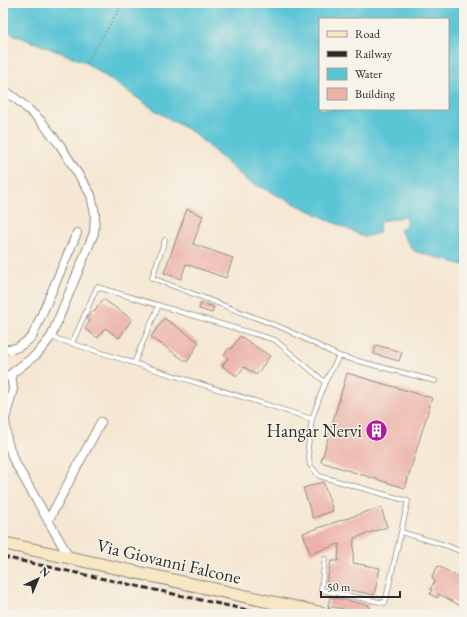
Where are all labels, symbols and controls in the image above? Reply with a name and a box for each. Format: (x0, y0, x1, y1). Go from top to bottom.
legend (319, 18, 449, 110)
text: Road (355, 26, 381, 42)
text: Railway (355, 46, 393, 62)
text: Water (355, 66, 382, 82)
text: Building (355, 86, 396, 102)
building icon: Hangar Nervi (364, 417, 390, 443)
place label: Hangar Nervi (267, 419, 363, 442)
street label: Via Giovanni Falcone (95, 533, 243, 589)
north arrow (18, 559, 58, 599)
text: N (37, 564, 53, 580)
scale bar (321, 573, 400, 599)
text: 50 m (327, 579, 351, 595)

